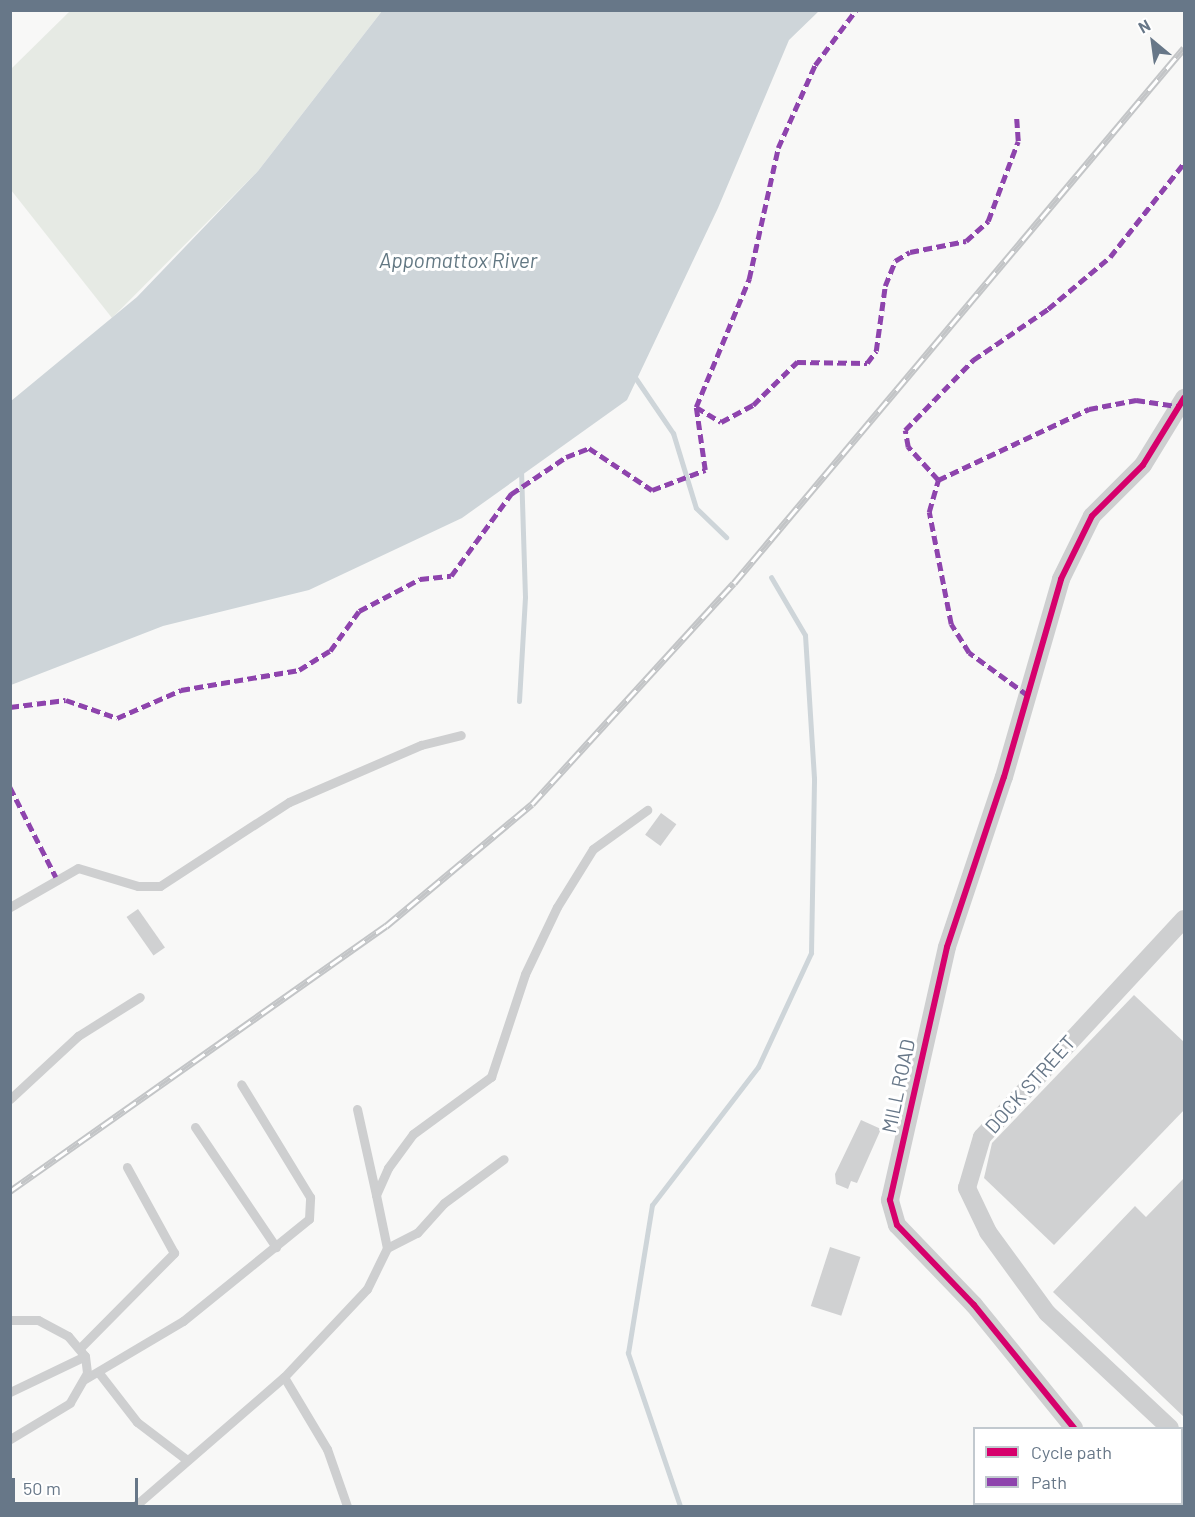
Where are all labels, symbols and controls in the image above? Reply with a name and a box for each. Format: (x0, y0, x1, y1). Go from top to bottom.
north arrow (1123, 12, 1183, 72)
text: N (1135, 15, 1153, 37)
water label: Appomattox River (379, 247, 537, 273)
street label: DOCK STREET (980, 1030, 1080, 1138)
street label: MILL ROAD (876, 1037, 920, 1135)
legend (973, 1427, 1183, 1505)
text: Cycle path (1031, 1441, 1112, 1463)
scale bar (15, 1466, 141, 1504)
text: Path (1031, 1471, 1067, 1493)
text: 50 m (23, 1477, 61, 1499)

